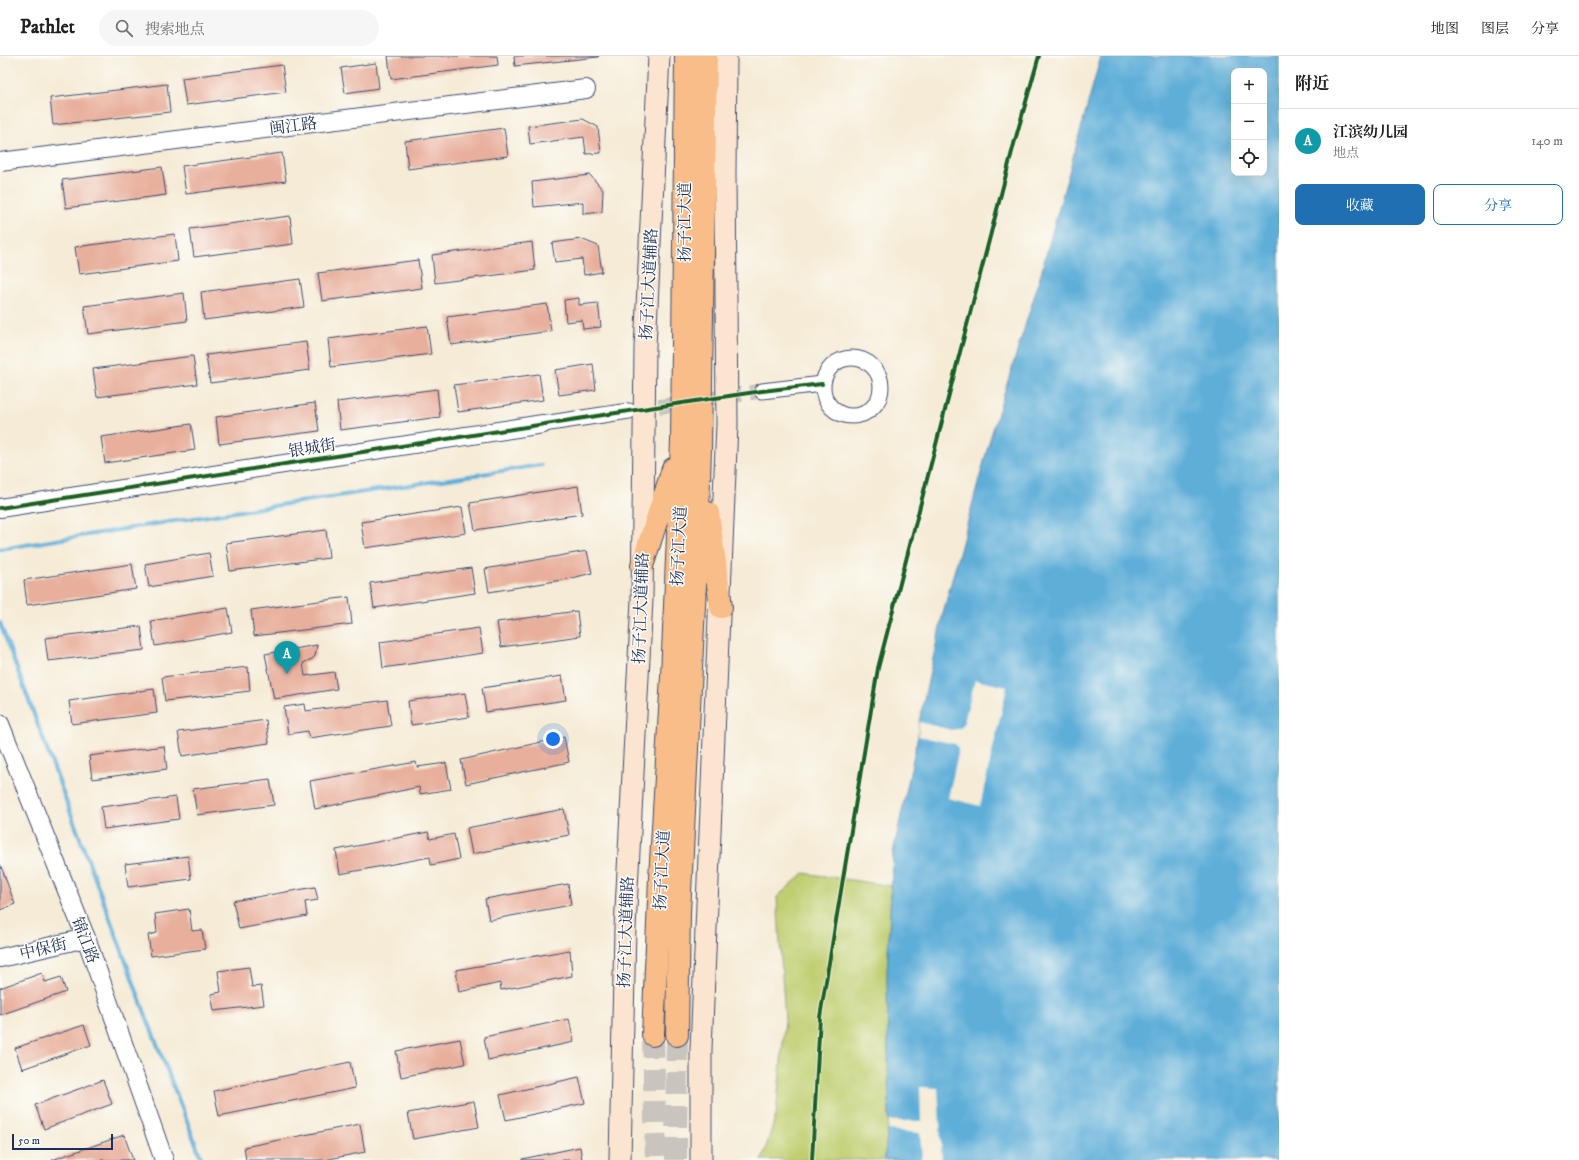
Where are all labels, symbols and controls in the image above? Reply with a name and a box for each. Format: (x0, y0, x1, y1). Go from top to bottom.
search box (99, 10, 379, 46)
text: Pathlet (20, 16, 75, 39)
icon: search (113, 17, 135, 39)
text: 搜索地点 (145, 20, 205, 39)
text: 地图 (1431, 20, 1459, 38)
text: 图层 (1481, 20, 1509, 38)
text: 分享 (1531, 20, 1559, 38)
map controls (1231, 68, 1267, 176)
button: + (1231, 68, 1267, 104)
text: 附近 (1295, 73, 1329, 95)
button: − (1231, 104, 1267, 140)
street label: 闽江路 (268, 113, 318, 139)
text: 江滨幼儿园 (1333, 123, 1408, 142)
text: A (1304, 133, 1312, 149)
text: 140 m (1531, 133, 1563, 149)
button: locate (1231, 140, 1267, 176)
text: 地点 (1333, 145, 1359, 161)
street label: 扬子江大道 (675, 182, 695, 262)
button: 收藏 (1295, 184, 1425, 225)
button: 分享 (1433, 184, 1563, 225)
street label: 扬子江大道辅路 (636, 228, 662, 341)
street label: 银城街 (287, 434, 337, 462)
street label: 扬子江大道 (667, 506, 691, 587)
street label: 扬子江大道辅路 (629, 552, 653, 664)
pin: A (274, 641, 300, 674)
your location (543, 729, 563, 749)
street label: 扬子江大道 (650, 830, 674, 911)
street label: 扬子江大道辅路 (614, 876, 638, 988)
street label: 锦江路 (67, 914, 103, 966)
street label: 中保街 (18, 934, 69, 964)
scale bar (12, 1132, 113, 1151)
text: 50 m (18, 1134, 40, 1148)

